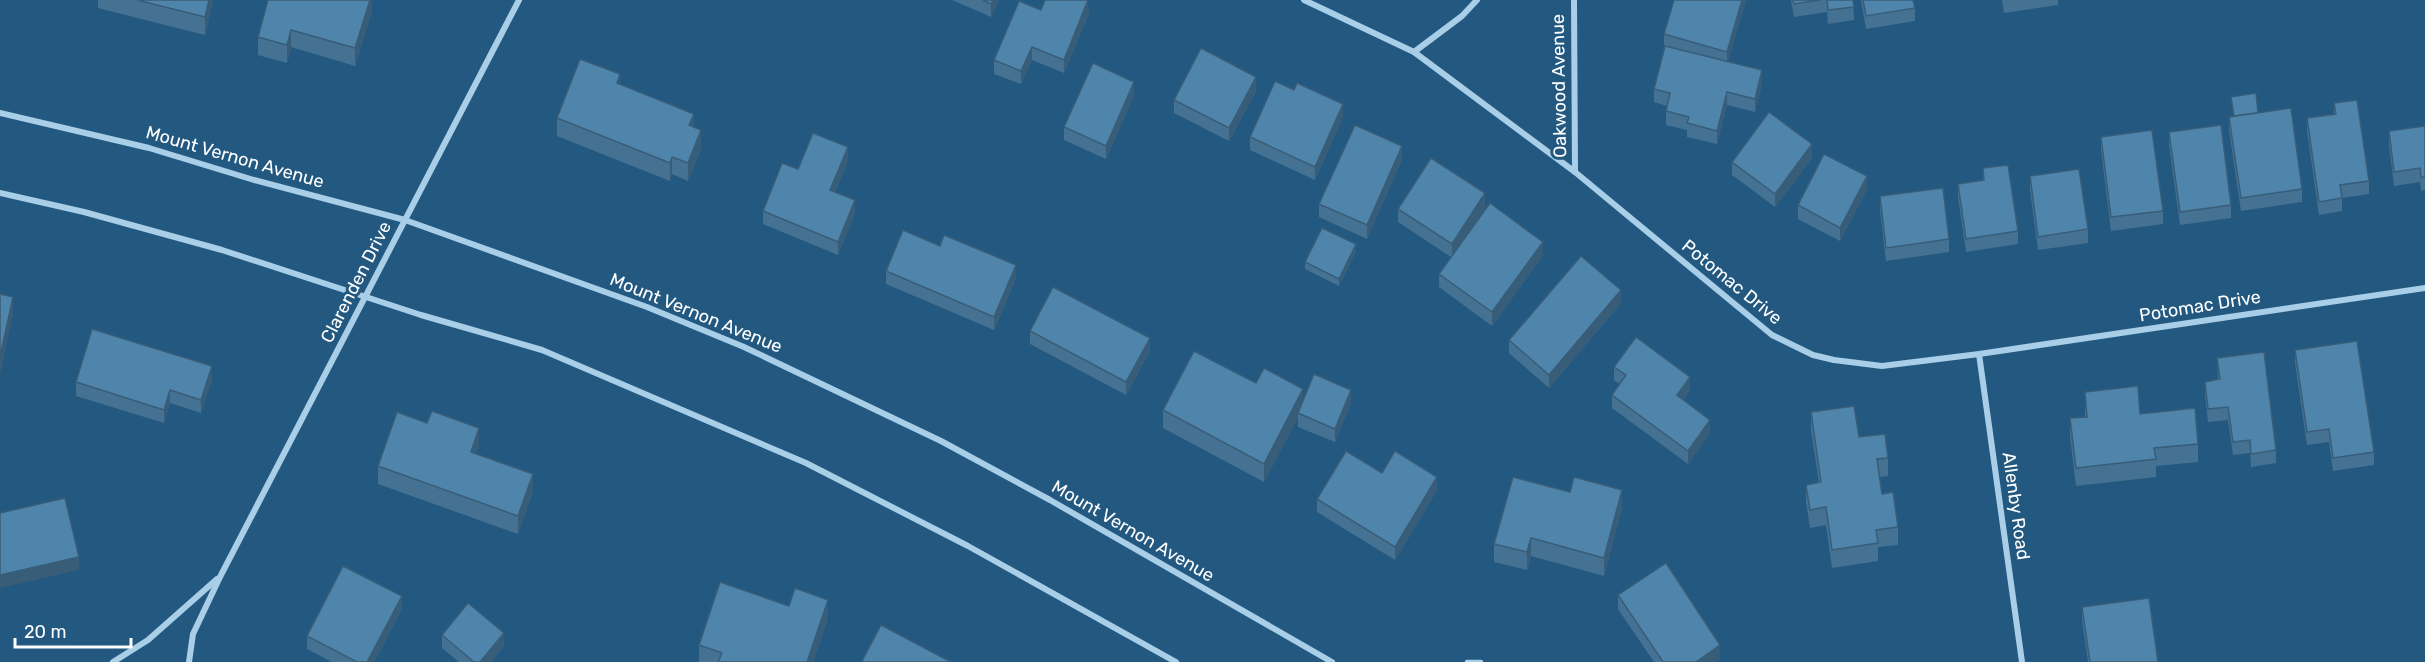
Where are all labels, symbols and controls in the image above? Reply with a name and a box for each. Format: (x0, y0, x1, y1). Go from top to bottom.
street label: Oakwood Avenue (1547, 14, 1571, 158)
street label: Mount Vernon Avenue (143, 121, 327, 193)
street label: Clarenden Drive (316, 218, 396, 346)
street label: Potomac Drive (1677, 235, 1787, 329)
street label: Mount Vernon Avenue (607, 268, 785, 358)
street label: Potomac Drive (2138, 286, 2262, 326)
street label: Allenby Road (1998, 451, 2034, 561)
street label: Mount Vernon Avenue (1048, 475, 1218, 587)
scale bar (15, 611, 130, 649)
text: 20 m (24, 621, 66, 643)

